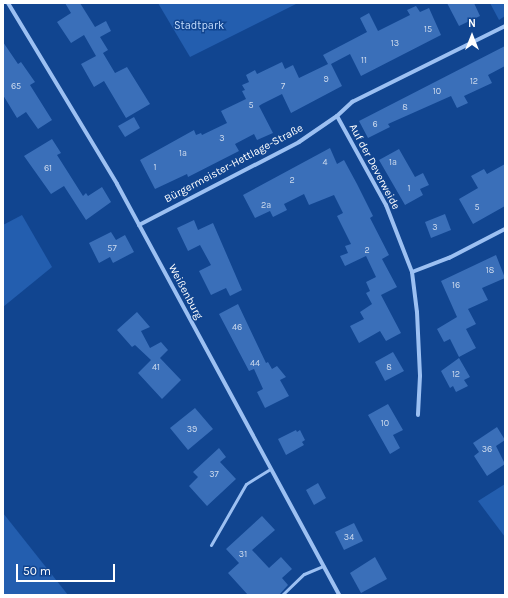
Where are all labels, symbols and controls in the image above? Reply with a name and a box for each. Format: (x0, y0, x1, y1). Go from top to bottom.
north arrow (452, 16, 492, 56)
text: N (468, 17, 476, 30)
park label: Stadtpark (174, 19, 224, 33)
house number: 15 (424, 24, 432, 34)
house number: 13 (391, 38, 399, 48)
house number: 11 (361, 55, 367, 65)
house number: 9 (323, 74, 329, 84)
house number: 12 (470, 76, 478, 86)
house number: 65 (11, 81, 21, 91)
house number: 7 (281, 81, 285, 91)
house number: 10 (433, 86, 441, 96)
house number: 5 (248, 100, 254, 110)
house number: 8 (402, 102, 408, 112)
house number: 6 (372, 119, 378, 129)
street label: Bürgermeister-Hettlage-Straße (162, 122, 306, 206)
street label: Auf der Deverweide (346, 122, 402, 212)
house number: 3 (219, 133, 225, 143)
house number: 1a (179, 148, 187, 158)
house number: 4 (322, 157, 328, 167)
house number: 1a (389, 157, 397, 167)
house number: 1 (154, 162, 156, 172)
house number: 61 (44, 163, 52, 173)
house number: 2 (289, 175, 295, 185)
house number: 1 (408, 183, 410, 193)
house number: 2a (261, 200, 271, 210)
house number: 5 (474, 202, 480, 212)
house number: 3 (432, 222, 438, 232)
house number: 57 (107, 243, 117, 253)
house number: 2 (364, 245, 370, 255)
street label: Weißenburg (165, 262, 205, 322)
house number: 18 (486, 265, 494, 275)
house number: 16 (452, 280, 460, 290)
house number: 46 (232, 322, 242, 332)
house number: 44 (250, 358, 260, 368)
house number: 41 (152, 362, 160, 372)
house number: 8 (386, 362, 392, 372)
house number: 12 (452, 369, 460, 379)
house number: 10 (381, 418, 389, 428)
house number: 39 (187, 424, 197, 434)
house number: 36 (482, 444, 492, 454)
house number: 37 (209, 469, 219, 479)
house number: 34 (344, 532, 354, 542)
house number: 31 (239, 549, 247, 559)
scale bar (18, 556, 117, 582)
text: 50 m (23, 564, 51, 578)

